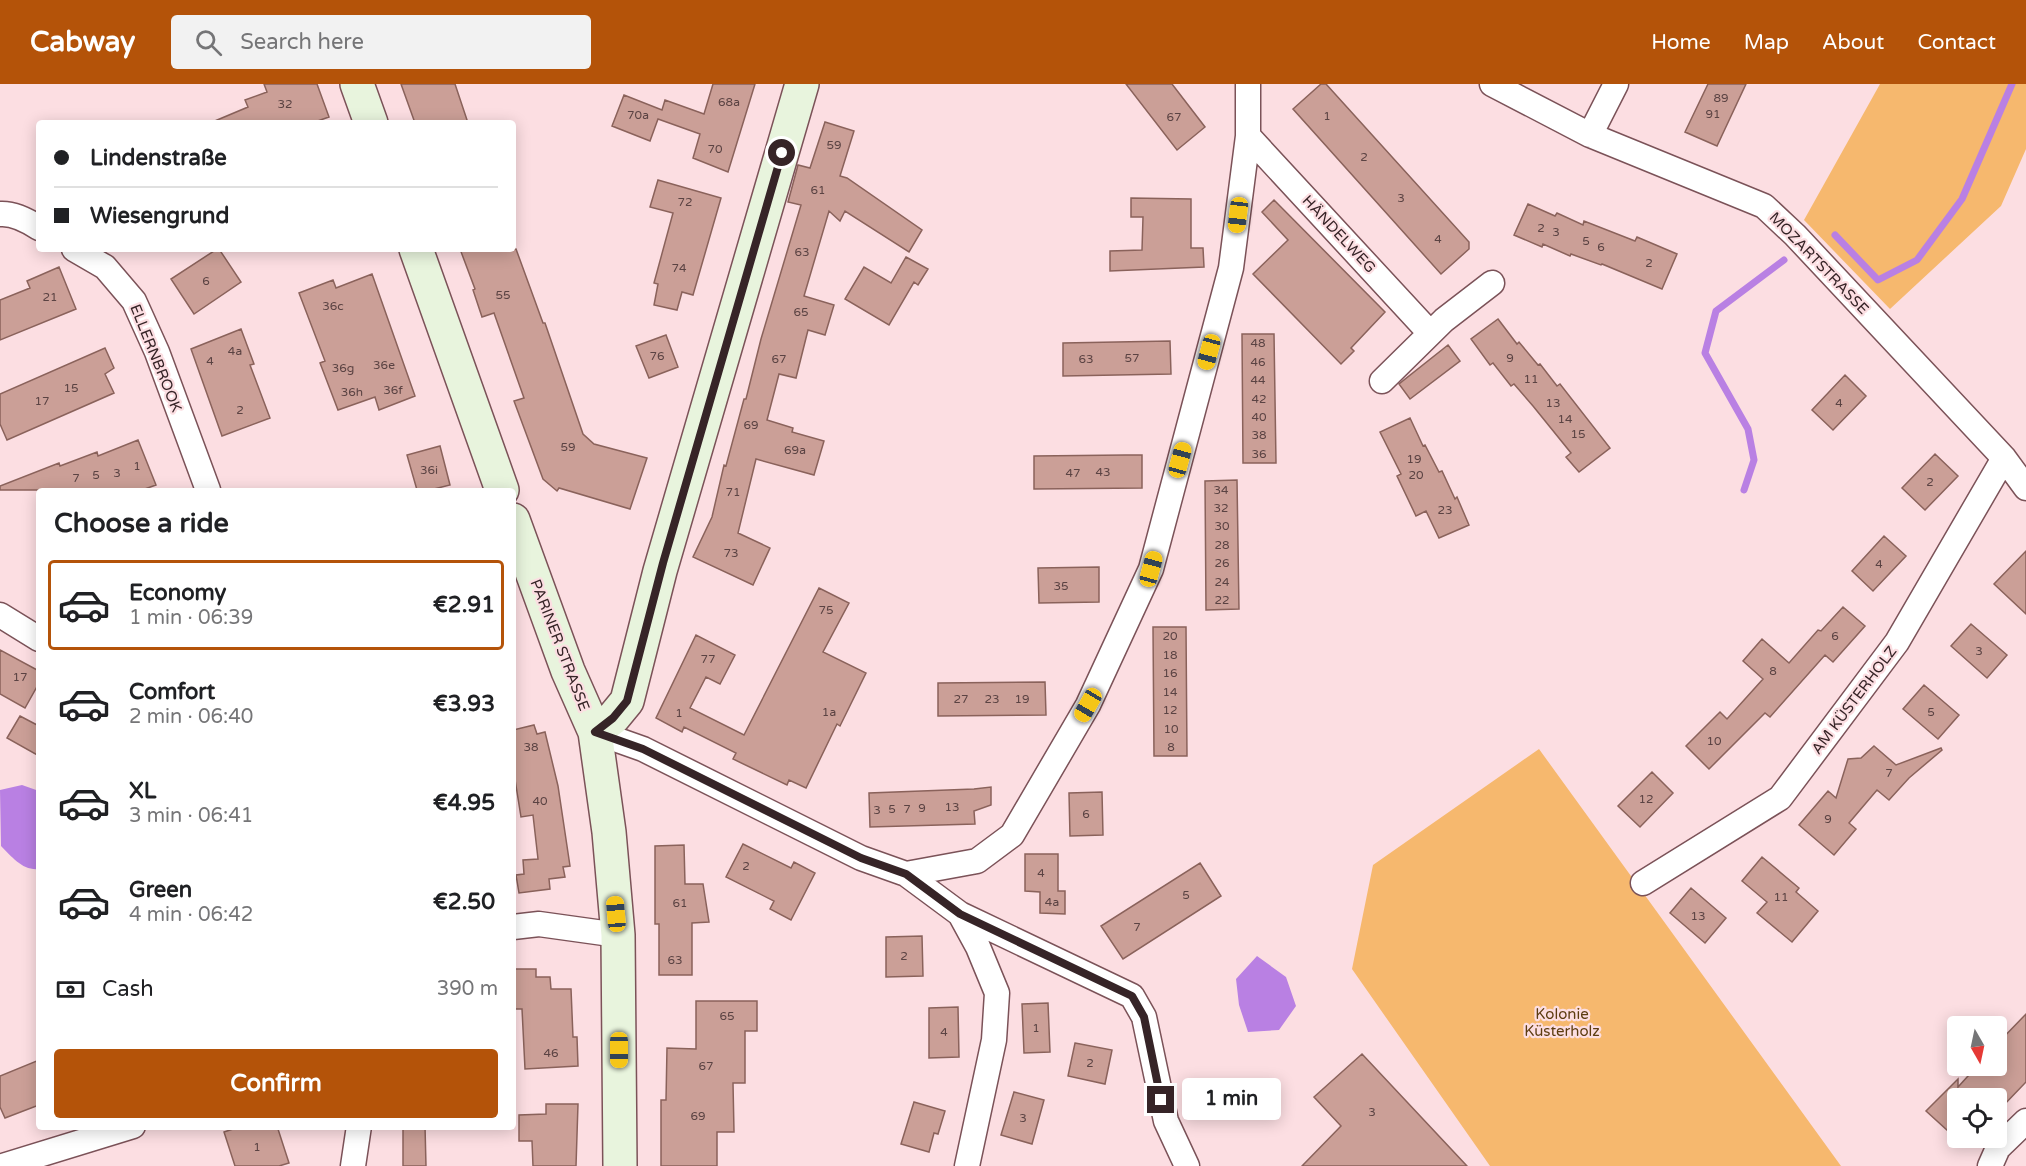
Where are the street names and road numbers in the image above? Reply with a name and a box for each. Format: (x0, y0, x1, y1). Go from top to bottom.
street label: HÄNDELWEG (1299, 192, 1379, 276)
street label: MOZARTSTRASSE (1766, 208, 1872, 318)
street label: ELLERNBROOK (126, 301, 186, 415)
street label: PARINER STRASSE (527, 577, 593, 713)
street label: AM KÜSTERHOLZ (1807, 642, 1901, 758)

